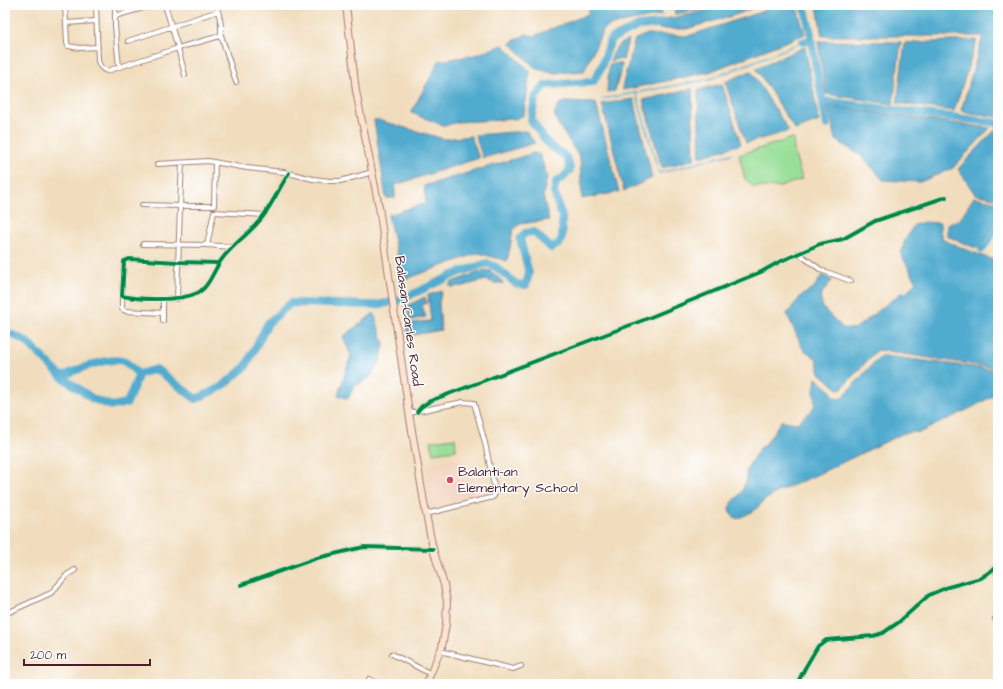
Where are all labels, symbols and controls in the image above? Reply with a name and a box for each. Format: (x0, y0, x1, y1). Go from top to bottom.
street label: Balasan-Carles Road (389, 255, 427, 387)
place label: Balanti-an Elementary School (458, 462, 578, 498)
marker: Balanti-an Elementary School (445, 475, 455, 485)
scale bar (24, 641, 150, 667)
text: 200 m (30, 647, 67, 664)

